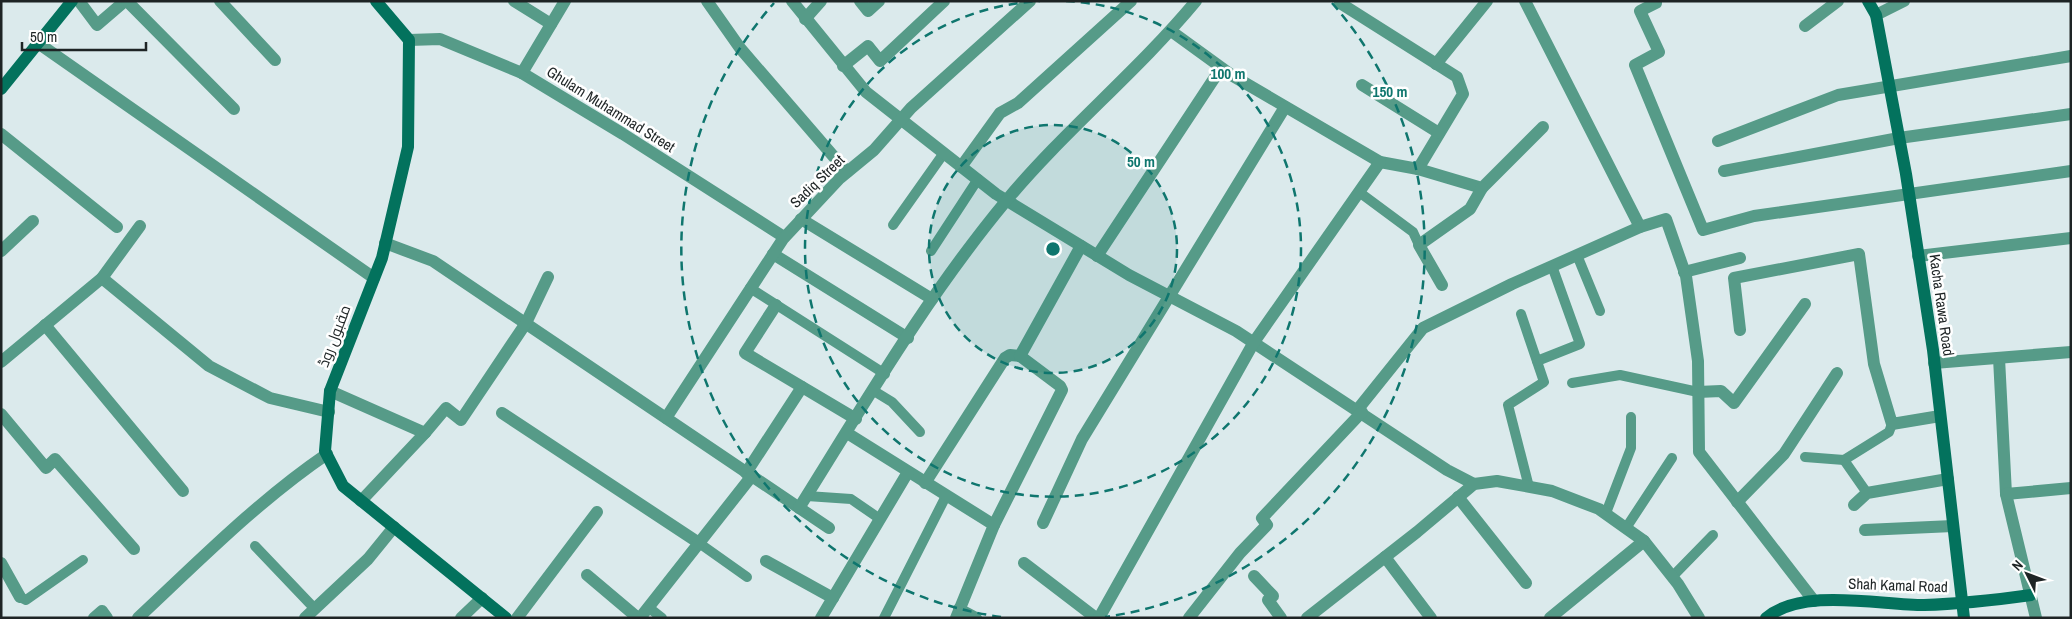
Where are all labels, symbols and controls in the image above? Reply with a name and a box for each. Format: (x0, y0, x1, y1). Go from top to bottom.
scale bar (22, 20, 146, 52)
text: 50 m (30, 26, 57, 47)
street label: Ghulam Muhammad Street (543, 61, 680, 157)
text: 100 m (1211, 63, 1245, 84)
text: 150 m (1373, 81, 1407, 102)
street label: Sadiq Street (785, 149, 849, 212)
text: 50 m (1127, 151, 1155, 172)
centre of rings (1044, 240, 1062, 258)
street label: Kacha Rawa Road (1924, 253, 1960, 357)
street label: مقبول روڈ (313, 302, 355, 370)
north arrow (2002, 549, 2052, 599)
text: N (2008, 556, 2027, 574)
street label: Shah Kamal Road (1848, 573, 1948, 597)

